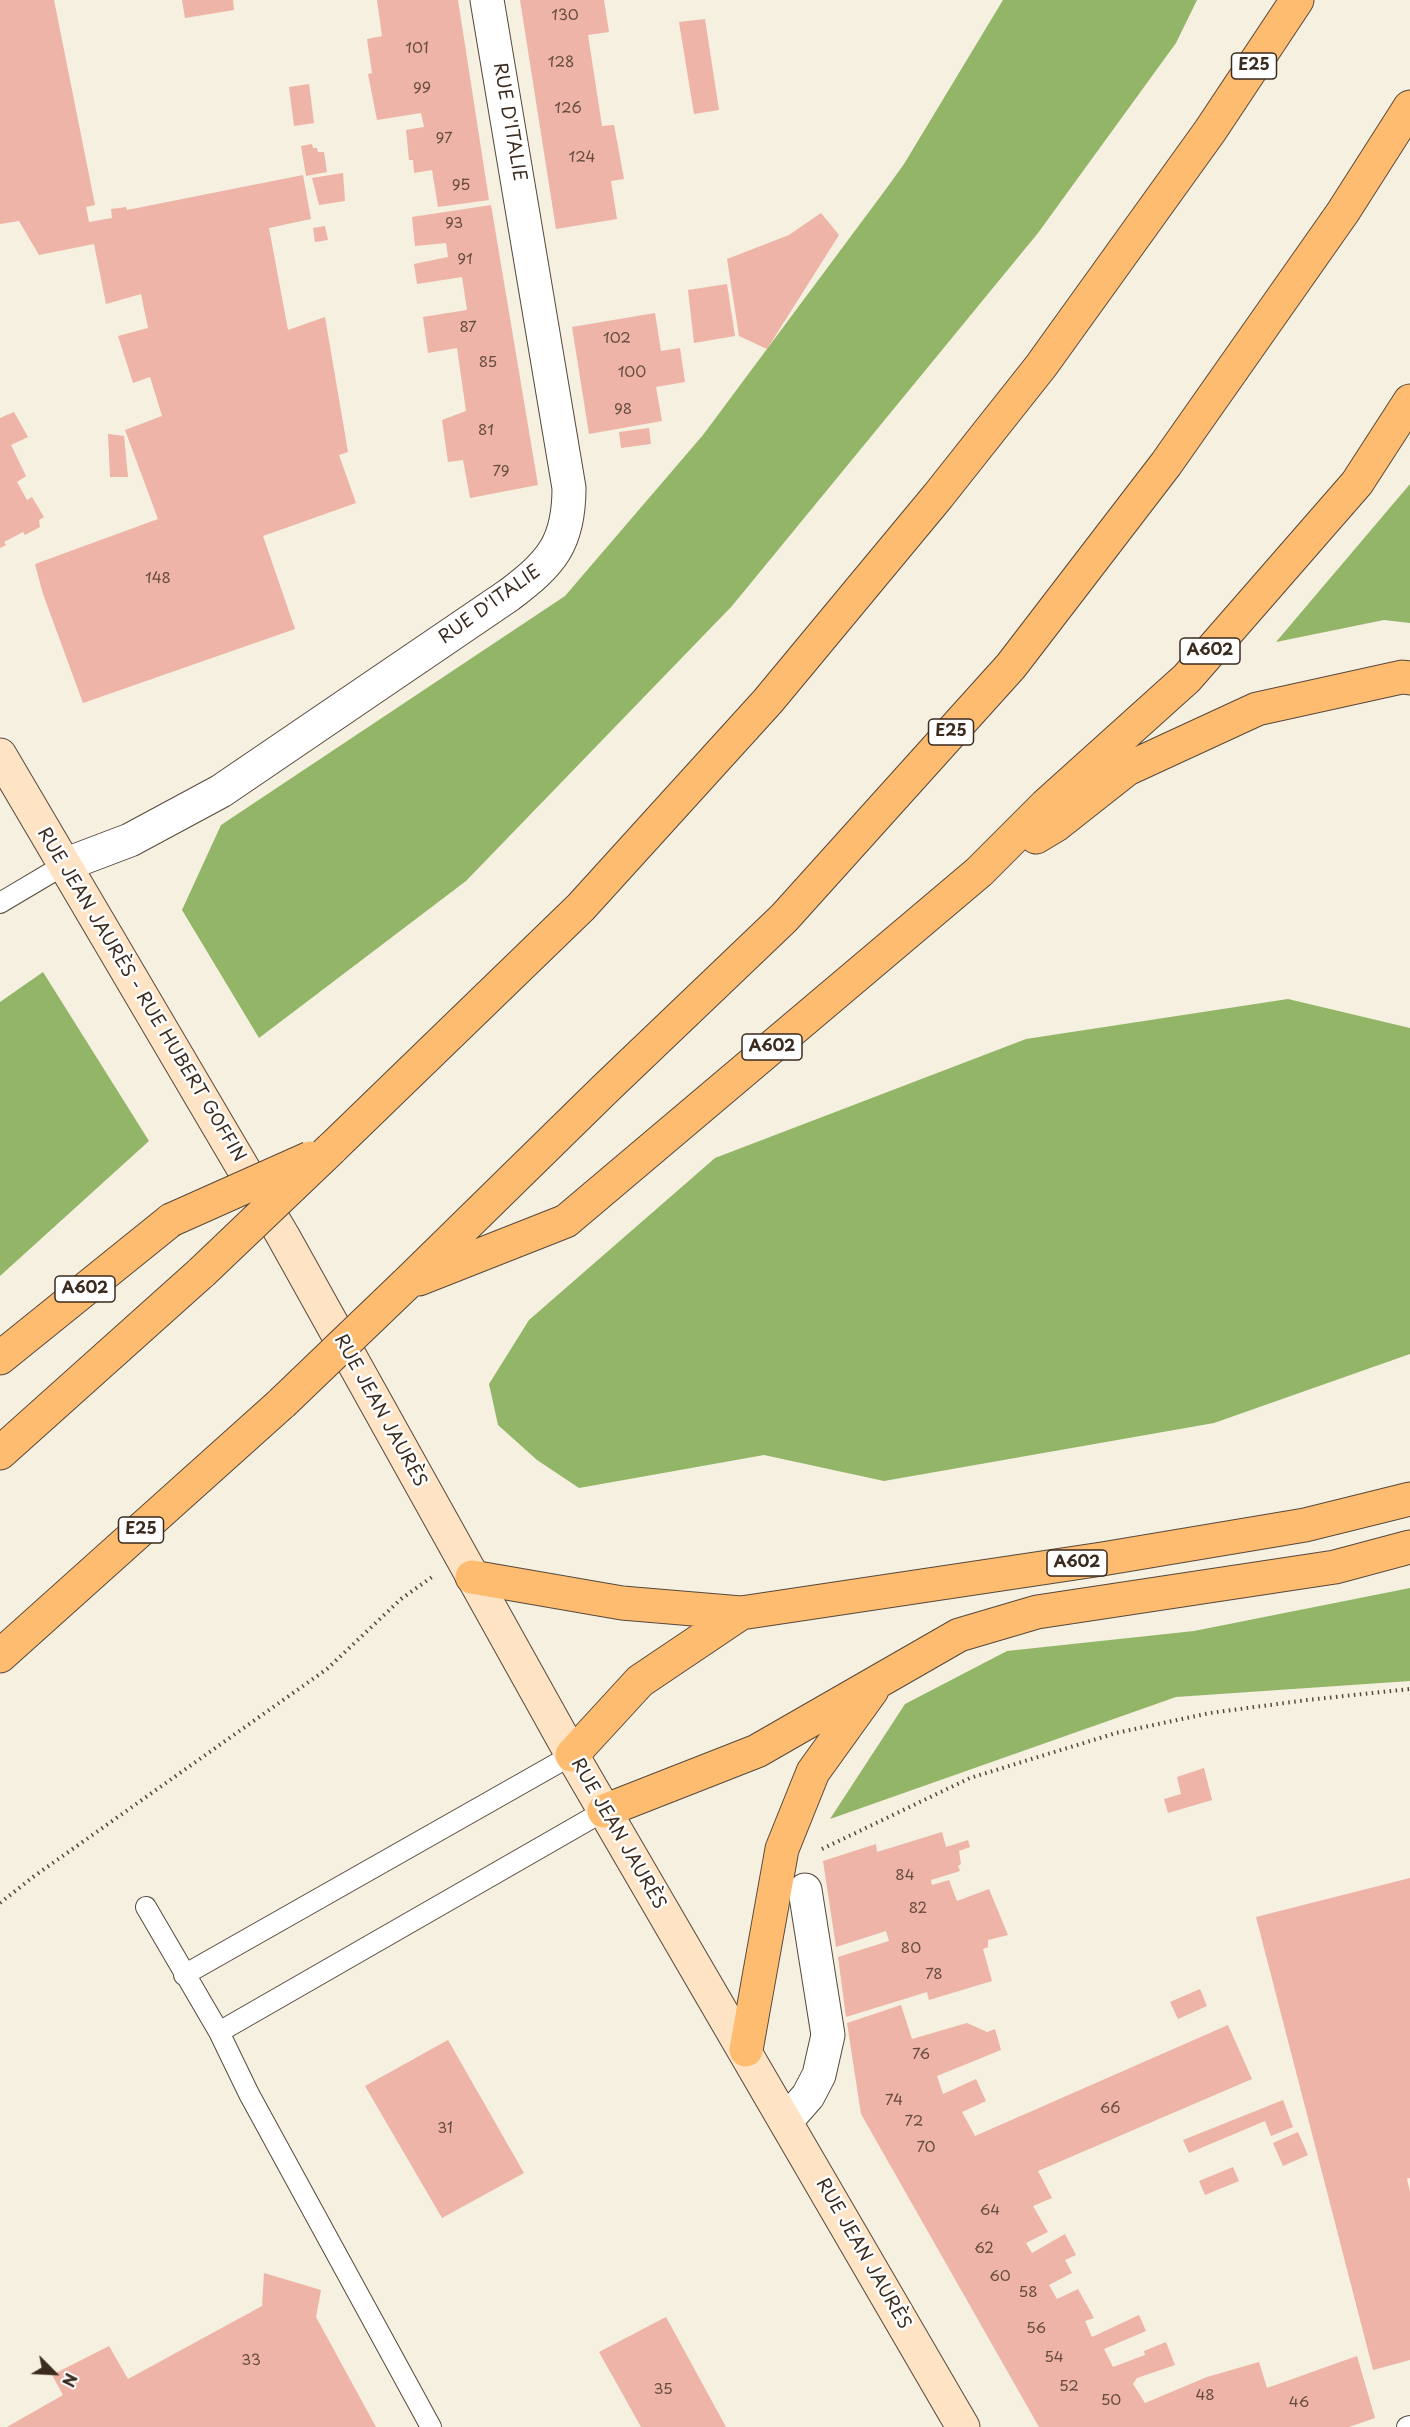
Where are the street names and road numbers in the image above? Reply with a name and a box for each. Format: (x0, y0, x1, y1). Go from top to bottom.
road number: E25 (1232, 53, 1276, 79)
street label: RUE D'ITALIE (488, 61, 530, 183)
street label: RUE D'ITALIE (435, 561, 545, 649)
road number: A602 (1180, 638, 1240, 664)
road number: E25 (928, 719, 974, 745)
street label: RUE JEAN JAURÈS - RUE HUBERT GOFFIN (32, 824, 250, 1166)
road number: A602 (742, 1034, 802, 1060)
road number: A602 (55, 1276, 115, 1302)
street label: RUE JEAN JAURÈS (329, 1331, 431, 1491)
road number: E25 (118, 1517, 164, 1543)
road number: A602 (1047, 1550, 1107, 1576)
street label: RUE JEAN JAURÈS (566, 1755, 670, 1913)
street label: RUE JEAN JAURÈS (811, 2175, 915, 2333)

